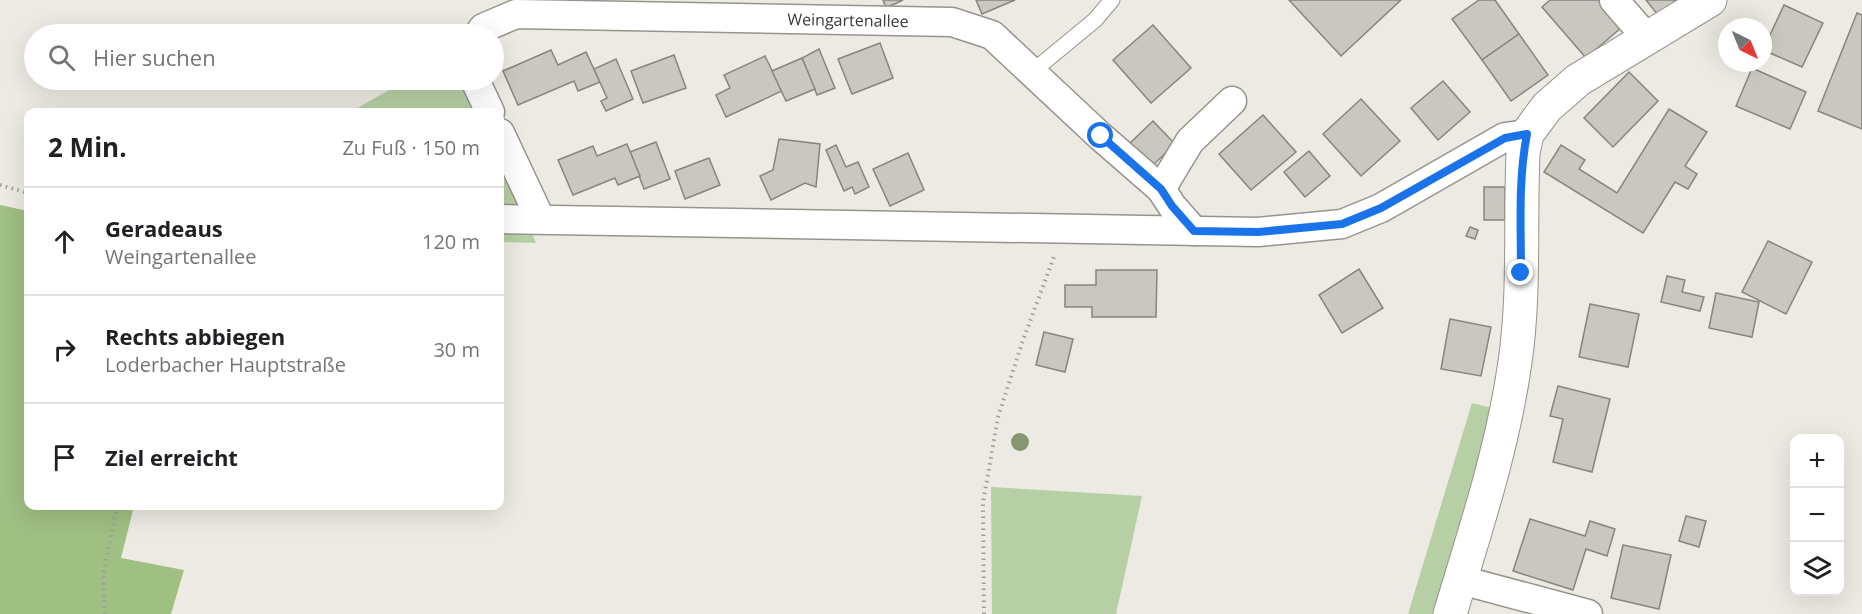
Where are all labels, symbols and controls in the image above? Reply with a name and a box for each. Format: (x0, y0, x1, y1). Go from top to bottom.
street label: Weingartenallee (787, 8, 909, 32)
north arrow (1718, 18, 1772, 72)
search box (24, 24, 504, 90)
icon: search (45, 41, 78, 74)
text: Hier suchen (93, 42, 216, 72)
route start (1087, 122, 1113, 148)
text: 2 Min. (48, 129, 127, 165)
text: Zu Fuß · 150 m (342, 134, 480, 161)
text: Geradeaus (105, 213, 223, 243)
icon: ahead (48, 225, 81, 258)
text: 120 m (422, 228, 480, 255)
text: Weingartenallee (105, 243, 256, 270)
route end (1507, 259, 1533, 285)
text: Rechts abbiegen (105, 321, 285, 351)
icon: right (48, 333, 81, 366)
text: 30 m (433, 336, 480, 363)
text: Loderbacher Hauptstraße (105, 351, 346, 378)
map controls (1790, 434, 1844, 596)
button: + (1790, 434, 1844, 488)
icon: arrive (48, 441, 81, 474)
text: Ziel erreicht (105, 442, 238, 472)
button: − (1790, 488, 1844, 542)
button: layers (1790, 542, 1844, 596)

